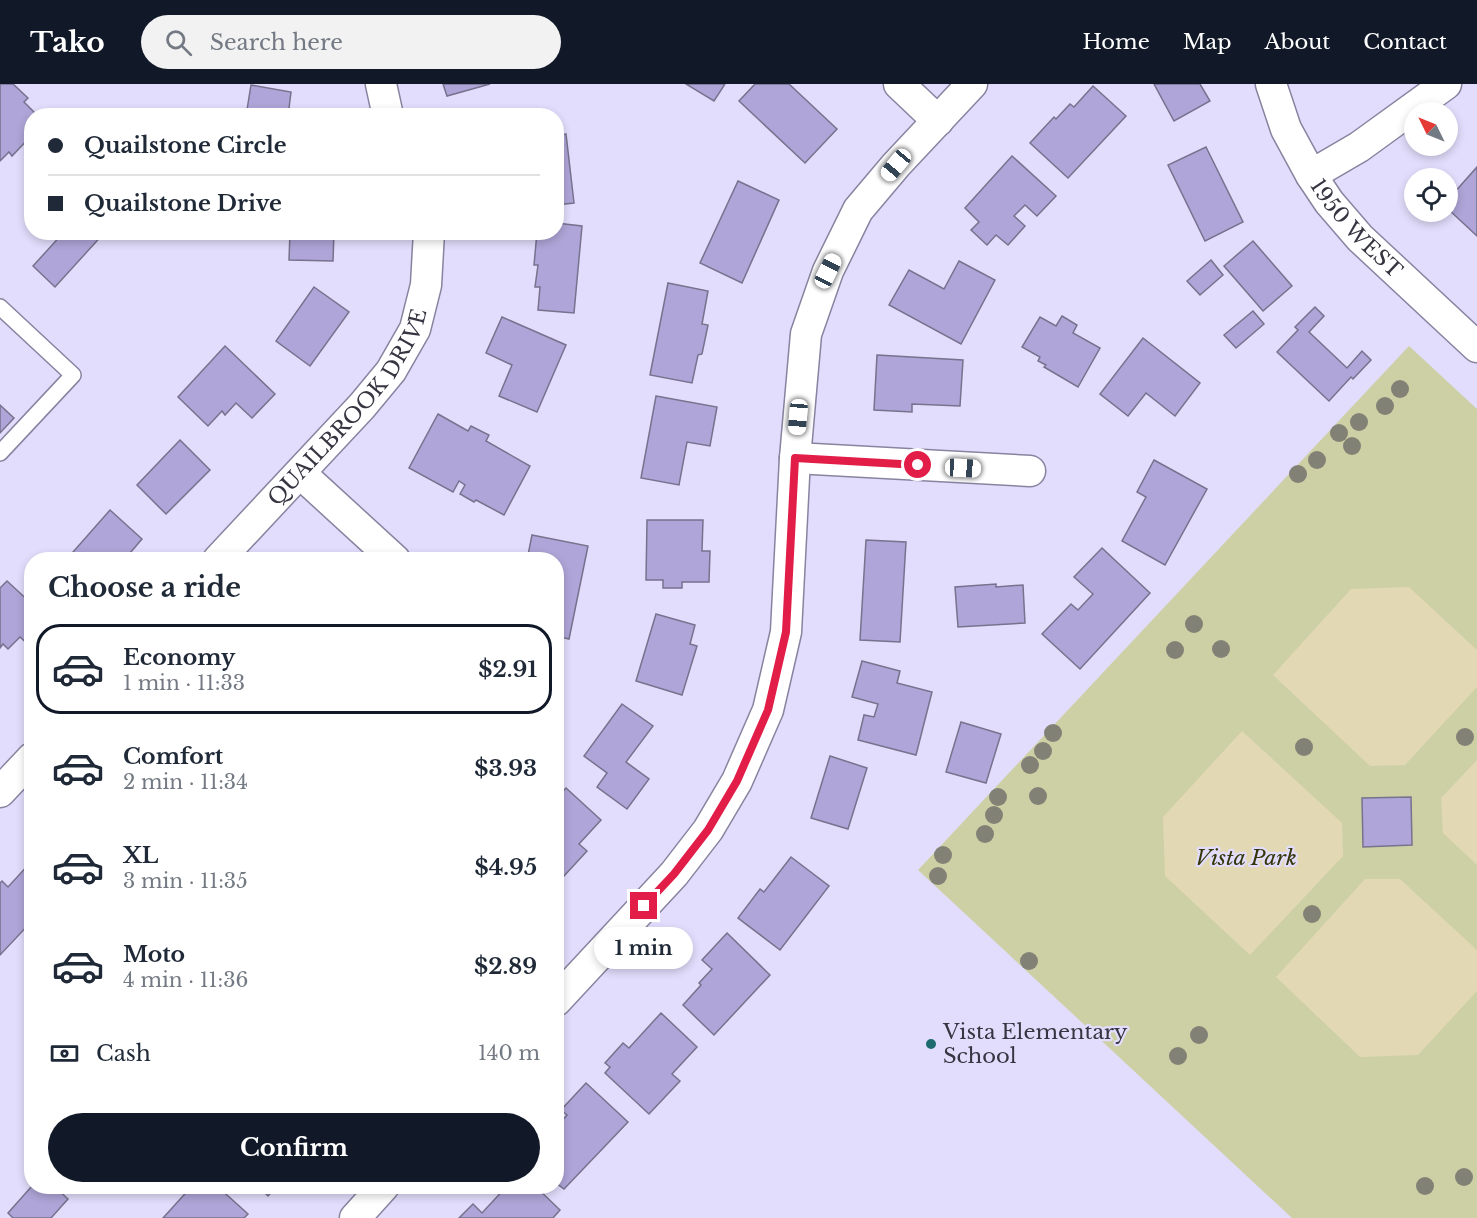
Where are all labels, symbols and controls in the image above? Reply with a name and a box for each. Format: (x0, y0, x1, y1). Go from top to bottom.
search box (141, 15, 561, 69)
text: Tako (30, 25, 105, 60)
icon: search (162, 26, 195, 59)
text: Search here (210, 29, 343, 56)
text: Home (1083, 29, 1150, 55)
text: Map (1183, 29, 1231, 55)
text: About (1264, 29, 1330, 55)
text: Contact (1363, 29, 1447, 55)
north arrow (1404, 102, 1458, 156)
map controls (1404, 102, 1458, 222)
text: Quailstone Circle (84, 132, 287, 159)
car (878, 145, 914, 185)
button: locate (1404, 168, 1458, 222)
street label: 1950 WEST (1304, 174, 1408, 284)
text: Quailstone Drive (84, 190, 282, 217)
car (812, 251, 844, 291)
street label: QUAILBROOK DRIVE (262, 306, 433, 511)
car (787, 398, 809, 436)
route start (904, 451, 931, 478)
car (945, 458, 981, 478)
text: Choose a ride (48, 571, 241, 604)
icon: car (51, 642, 105, 696)
text: Economy (123, 644, 235, 671)
text: $2.91 (478, 656, 537, 683)
text: 1 min · 11:33 (123, 671, 245, 695)
icon: car (51, 741, 105, 795)
text: Comfort (123, 743, 223, 770)
text: $3.93 (474, 755, 537, 782)
text: 2 min · 11:34 (123, 770, 248, 794)
icon: car (51, 840, 105, 894)
text: XL (123, 842, 158, 869)
park label: Vista Park (1195, 845, 1297, 871)
text: $4.95 (475, 854, 537, 881)
text: 3 min · 11:35 (123, 869, 248, 893)
route end (630, 892, 657, 919)
callout: 1 min (594, 927, 694, 969)
text: 1 min (615, 936, 672, 960)
icon: car (51, 939, 105, 993)
text: Moto (123, 941, 185, 968)
text: $2.89 (474, 953, 537, 980)
text: 4 min · 11:36 (123, 968, 248, 992)
place label: Vista Elementary School (942, 1019, 1128, 1069)
icon: cash (48, 1037, 81, 1070)
marker: Vista Elementary School (924, 1037, 938, 1051)
text: Cash (96, 1040, 151, 1067)
text: 140 m (478, 1041, 540, 1065)
button: Confirm (48, 1113, 540, 1182)

